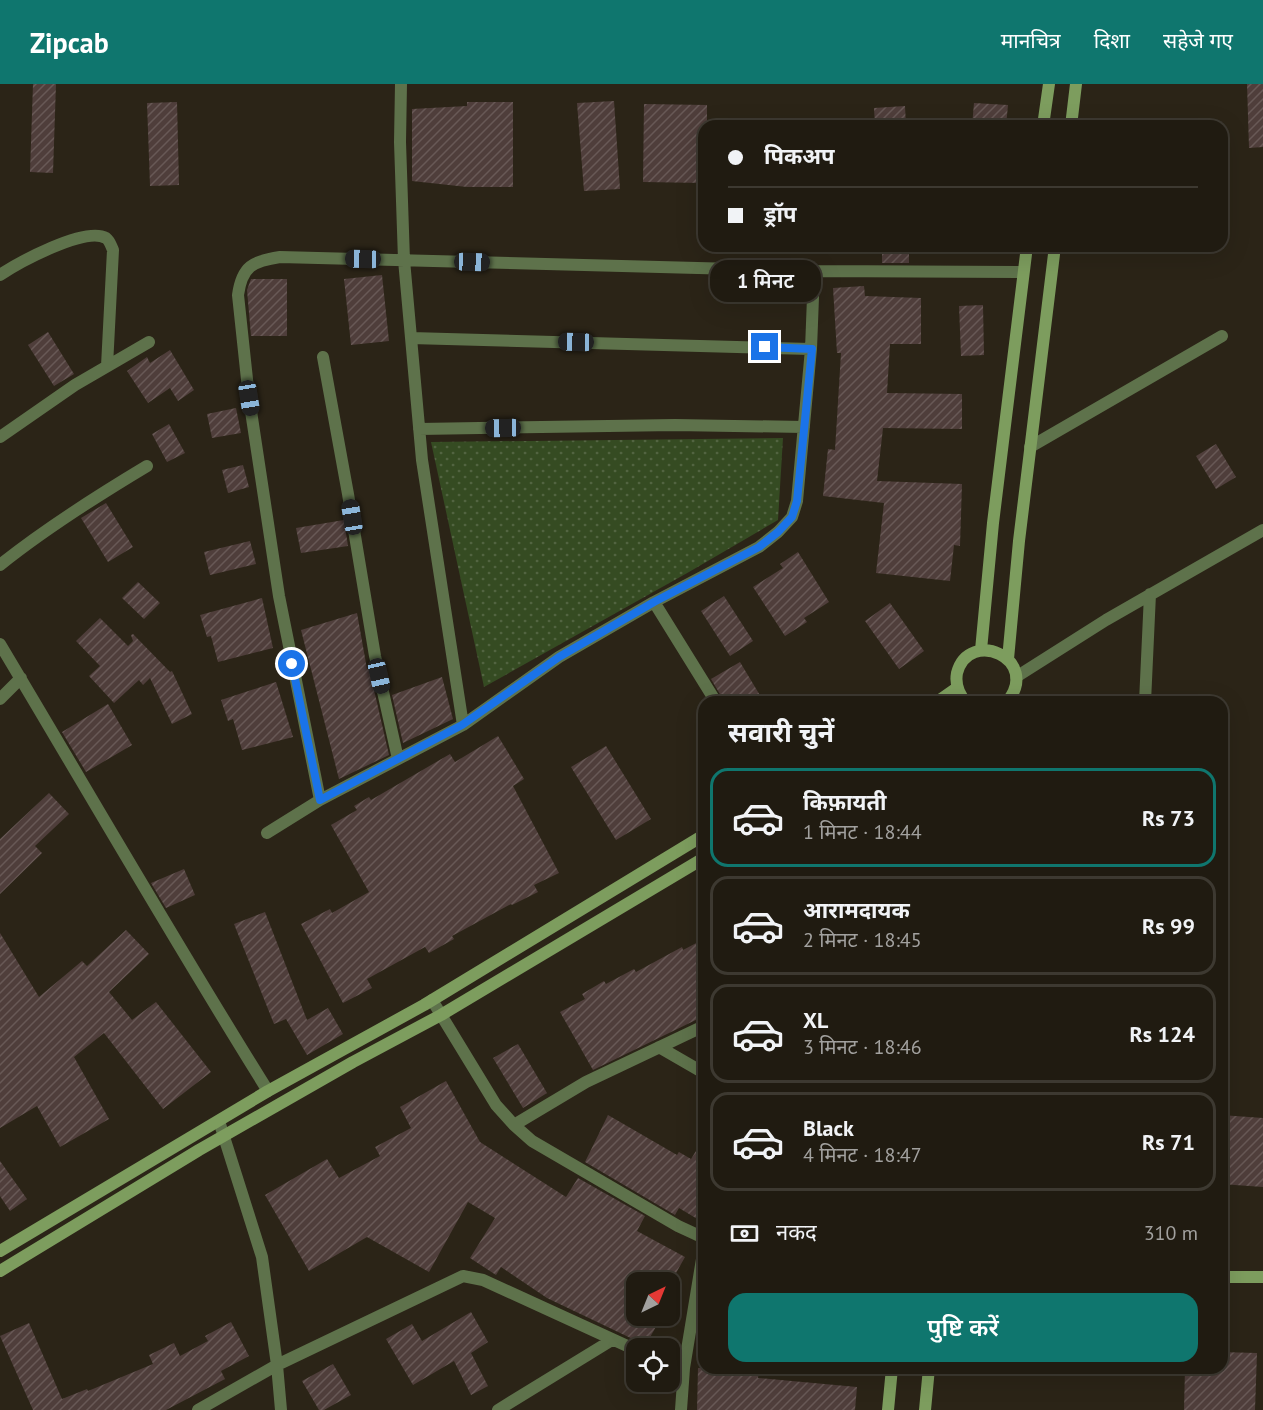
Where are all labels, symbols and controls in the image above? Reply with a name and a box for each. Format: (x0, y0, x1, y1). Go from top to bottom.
text: Zipcab (30, 24, 109, 61)
text: मानचित्र (1001, 27, 1061, 54)
text: दिशा (1094, 27, 1130, 54)
text: सहेजे गए (1163, 27, 1233, 54)
text: पिकअप (764, 142, 835, 170)
text: ड्रॉप (764, 200, 797, 228)
car (345, 250, 381, 268)
car (454, 252, 490, 272)
callout: 1 मिनट (710, 260, 820, 302)
text: 1 मिनट (737, 268, 794, 294)
car (558, 333, 594, 351)
route end (751, 333, 778, 360)
car (237, 379, 261, 417)
car (485, 419, 521, 437)
car (340, 498, 364, 536)
route start (278, 650, 305, 677)
car (366, 656, 392, 696)
text: सवारी चुनें (728, 715, 834, 749)
text: किफ़ायती (803, 788, 887, 816)
icon: car (731, 791, 785, 845)
text: Rs 73 (1142, 804, 1195, 832)
text: 1 मिनट · 18:44 (803, 819, 922, 845)
text: आरामदायक (803, 896, 910, 924)
icon: car (731, 899, 785, 953)
text: Rs 99 (1142, 912, 1195, 940)
text: 2 मिनट · 18:45 (803, 927, 922, 953)
text: XL (803, 1006, 828, 1034)
icon: car (731, 1007, 785, 1061)
text: Rs 124 (1129, 1020, 1195, 1048)
text: 3 मिनट · 18:46 (803, 1034, 922, 1060)
text: Black (803, 1114, 854, 1142)
icon: car (731, 1115, 785, 1169)
text: Rs 71 (1142, 1128, 1195, 1156)
text: 4 मिनट · 18:47 (803, 1142, 922, 1168)
icon: cash (728, 1217, 761, 1250)
text: नकद (776, 1218, 817, 1246)
text: 310 m (1144, 1220, 1198, 1246)
north arrow (626, 1272, 680, 1326)
map controls (626, 1272, 680, 1392)
button: पुष्टि करें (728, 1293, 1198, 1362)
button: locate (626, 1338, 680, 1392)

